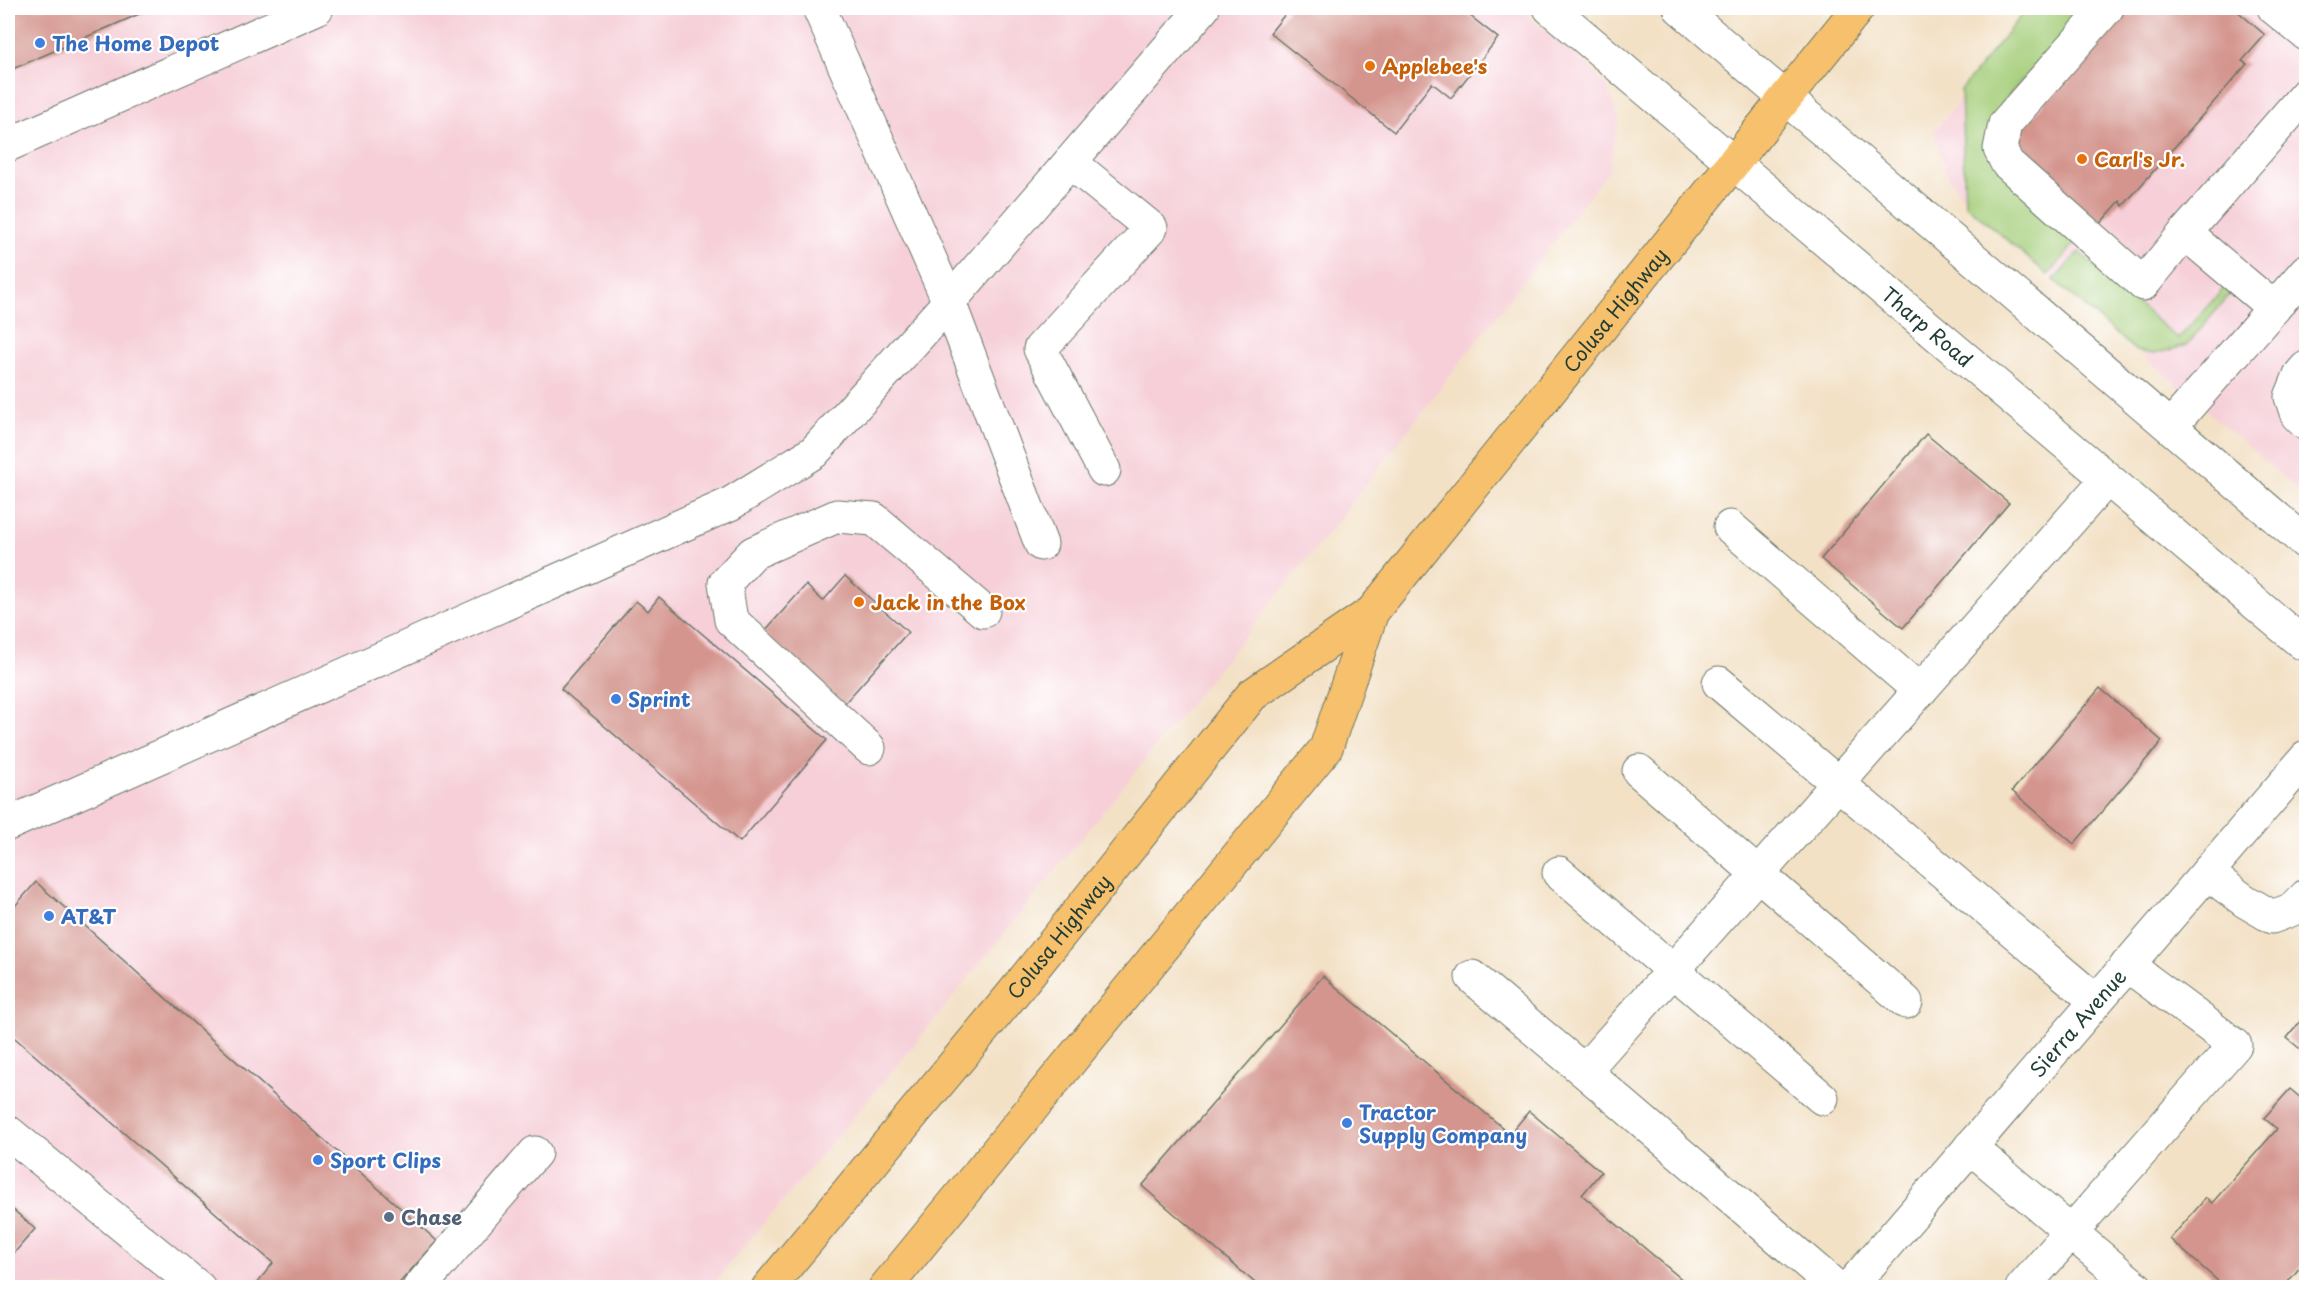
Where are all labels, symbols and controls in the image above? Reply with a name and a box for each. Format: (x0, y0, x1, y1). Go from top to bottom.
place label: The Home Depot (52, 28, 220, 58)
marker: The Home Depot (33, 36, 47, 50)
place label: Applebee's (1382, 51, 1488, 81)
marker: Applebee's (1363, 59, 1377, 73)
place label: Carl's Jr. (2094, 144, 2185, 174)
marker: Carl's Jr. (2075, 152, 2089, 166)
street label: Colusa Highway (1556, 241, 1674, 379)
street label: Tharp Road (1875, 279, 1980, 374)
place label: Jack in the Box (871, 587, 1026, 617)
marker: Jack in the Box (852, 595, 866, 609)
place label: Sprint (628, 684, 691, 714)
marker: Sprint (609, 692, 623, 706)
street label: Colusa Highway (999, 868, 1118, 1005)
place label: AT&T (61, 901, 117, 931)
marker: AT&T (42, 909, 56, 923)
street label: Sierra Avenue (2022, 962, 2133, 1084)
place label: Tractor Supply Company (1359, 1097, 1527, 1150)
marker: Tractor Supply Company (1340, 1116, 1354, 1130)
place label: Sport Clips (330, 1145, 441, 1175)
marker: Sport Clips (311, 1153, 325, 1167)
place label: Chase (401, 1202, 462, 1232)
marker: Chase (382, 1210, 396, 1224)

